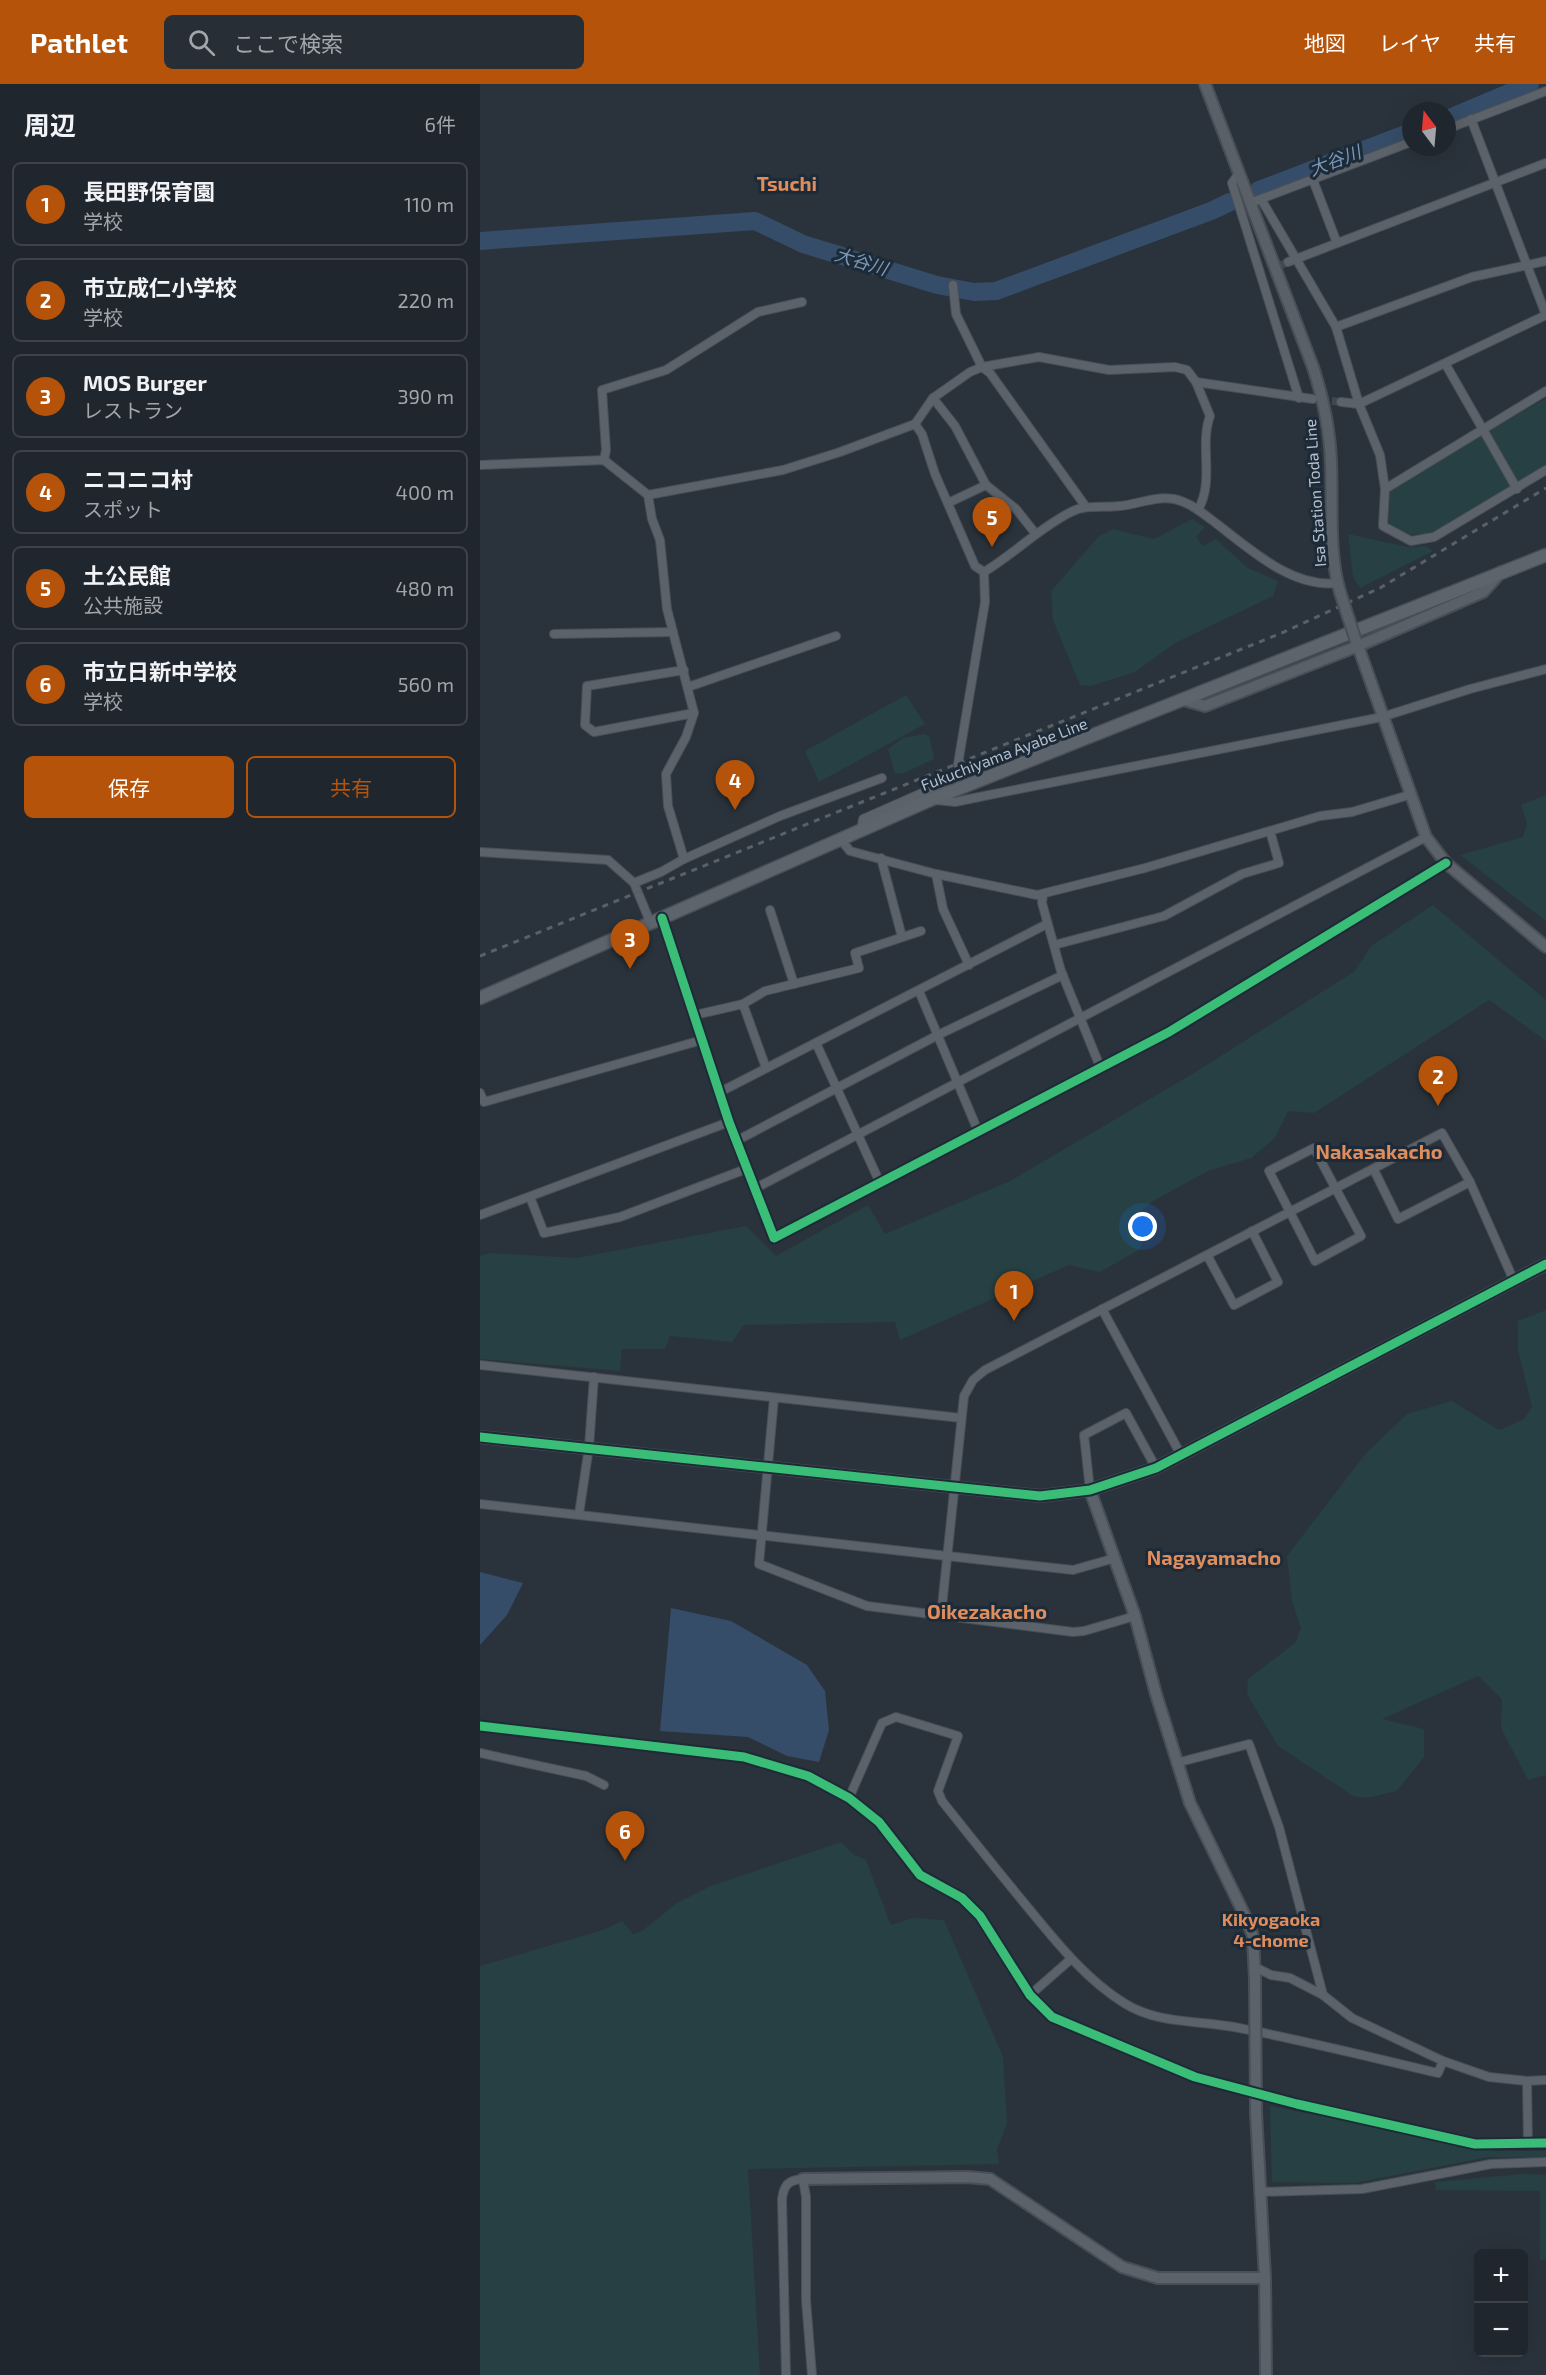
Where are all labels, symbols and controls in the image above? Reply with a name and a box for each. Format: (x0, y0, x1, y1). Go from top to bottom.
search box (164, 15, 584, 69)
text: Pathlet (30, 25, 128, 59)
icon: search (185, 26, 218, 59)
text: ここで検索 (233, 30, 343, 56)
text: 地図 (1304, 30, 1346, 55)
text: レイヤ (1379, 30, 1441, 55)
text: 共有 (1474, 30, 1516, 55)
north arrow (1402, 102, 1456, 156)
text: 周辺 (24, 109, 76, 140)
text: 6件 (425, 112, 456, 136)
water label: 大谷川 (1305, 139, 1366, 180)
district label: Tsuchi (757, 171, 817, 195)
text: 長田野保育園 (83, 178, 215, 204)
text: 1 (41, 192, 50, 216)
text: 110 m (404, 192, 454, 216)
text: 学校 (83, 209, 123, 233)
water label: 大谷川 (832, 243, 892, 280)
text: 市立成仁小学校 (83, 274, 237, 300)
text: 2 (40, 288, 51, 312)
text: 220 m (397, 288, 454, 312)
text: 学校 (83, 305, 123, 329)
text: MOS Burger (83, 369, 207, 395)
text: 3 (40, 384, 51, 408)
text: 390 m (397, 384, 454, 408)
text: レストラン (83, 398, 183, 422)
street label: Isa Station Toda Line (1300, 418, 1329, 568)
text: ニコニコ村 (83, 466, 193, 492)
text: 4 (39, 480, 52, 504)
text: 400 m (396, 480, 454, 504)
text: スポット (83, 497, 163, 521)
pin: 5 (972, 498, 1012, 547)
text: 土公民館 (83, 562, 171, 588)
text: 5 (40, 576, 51, 600)
text: 480 m (396, 576, 454, 600)
text: 公共施設 (83, 593, 163, 617)
text: 市立日新中学校 (83, 658, 237, 684)
text: 6 (40, 672, 51, 696)
text: 560 m (398, 672, 454, 696)
text: 学校 (83, 689, 123, 713)
street label: Fukuchiyama Ayabe Line (918, 713, 1090, 794)
button: 保存 (24, 756, 234, 818)
button: 共有 (246, 756, 456, 818)
pin: 4 (716, 760, 754, 810)
pin: 3 (610, 920, 650, 969)
pin: 2 (1418, 1056, 1458, 1106)
district label: Nakasakacho (1315, 1139, 1443, 1163)
your location (1128, 1212, 1157, 1241)
pin: 1 (994, 1272, 1034, 1321)
district label: Nagayamacho (1147, 1545, 1281, 1570)
district label: Oikezakacho (927, 1599, 1047, 1623)
pin: 6 (606, 1812, 644, 1861)
district label: Kikyogaoka 4-chome (1222, 1908, 1320, 1951)
map controls (1474, 2249, 1528, 2357)
button: + (1474, 2249, 1528, 2303)
button: − (1474, 2303, 1528, 2357)

